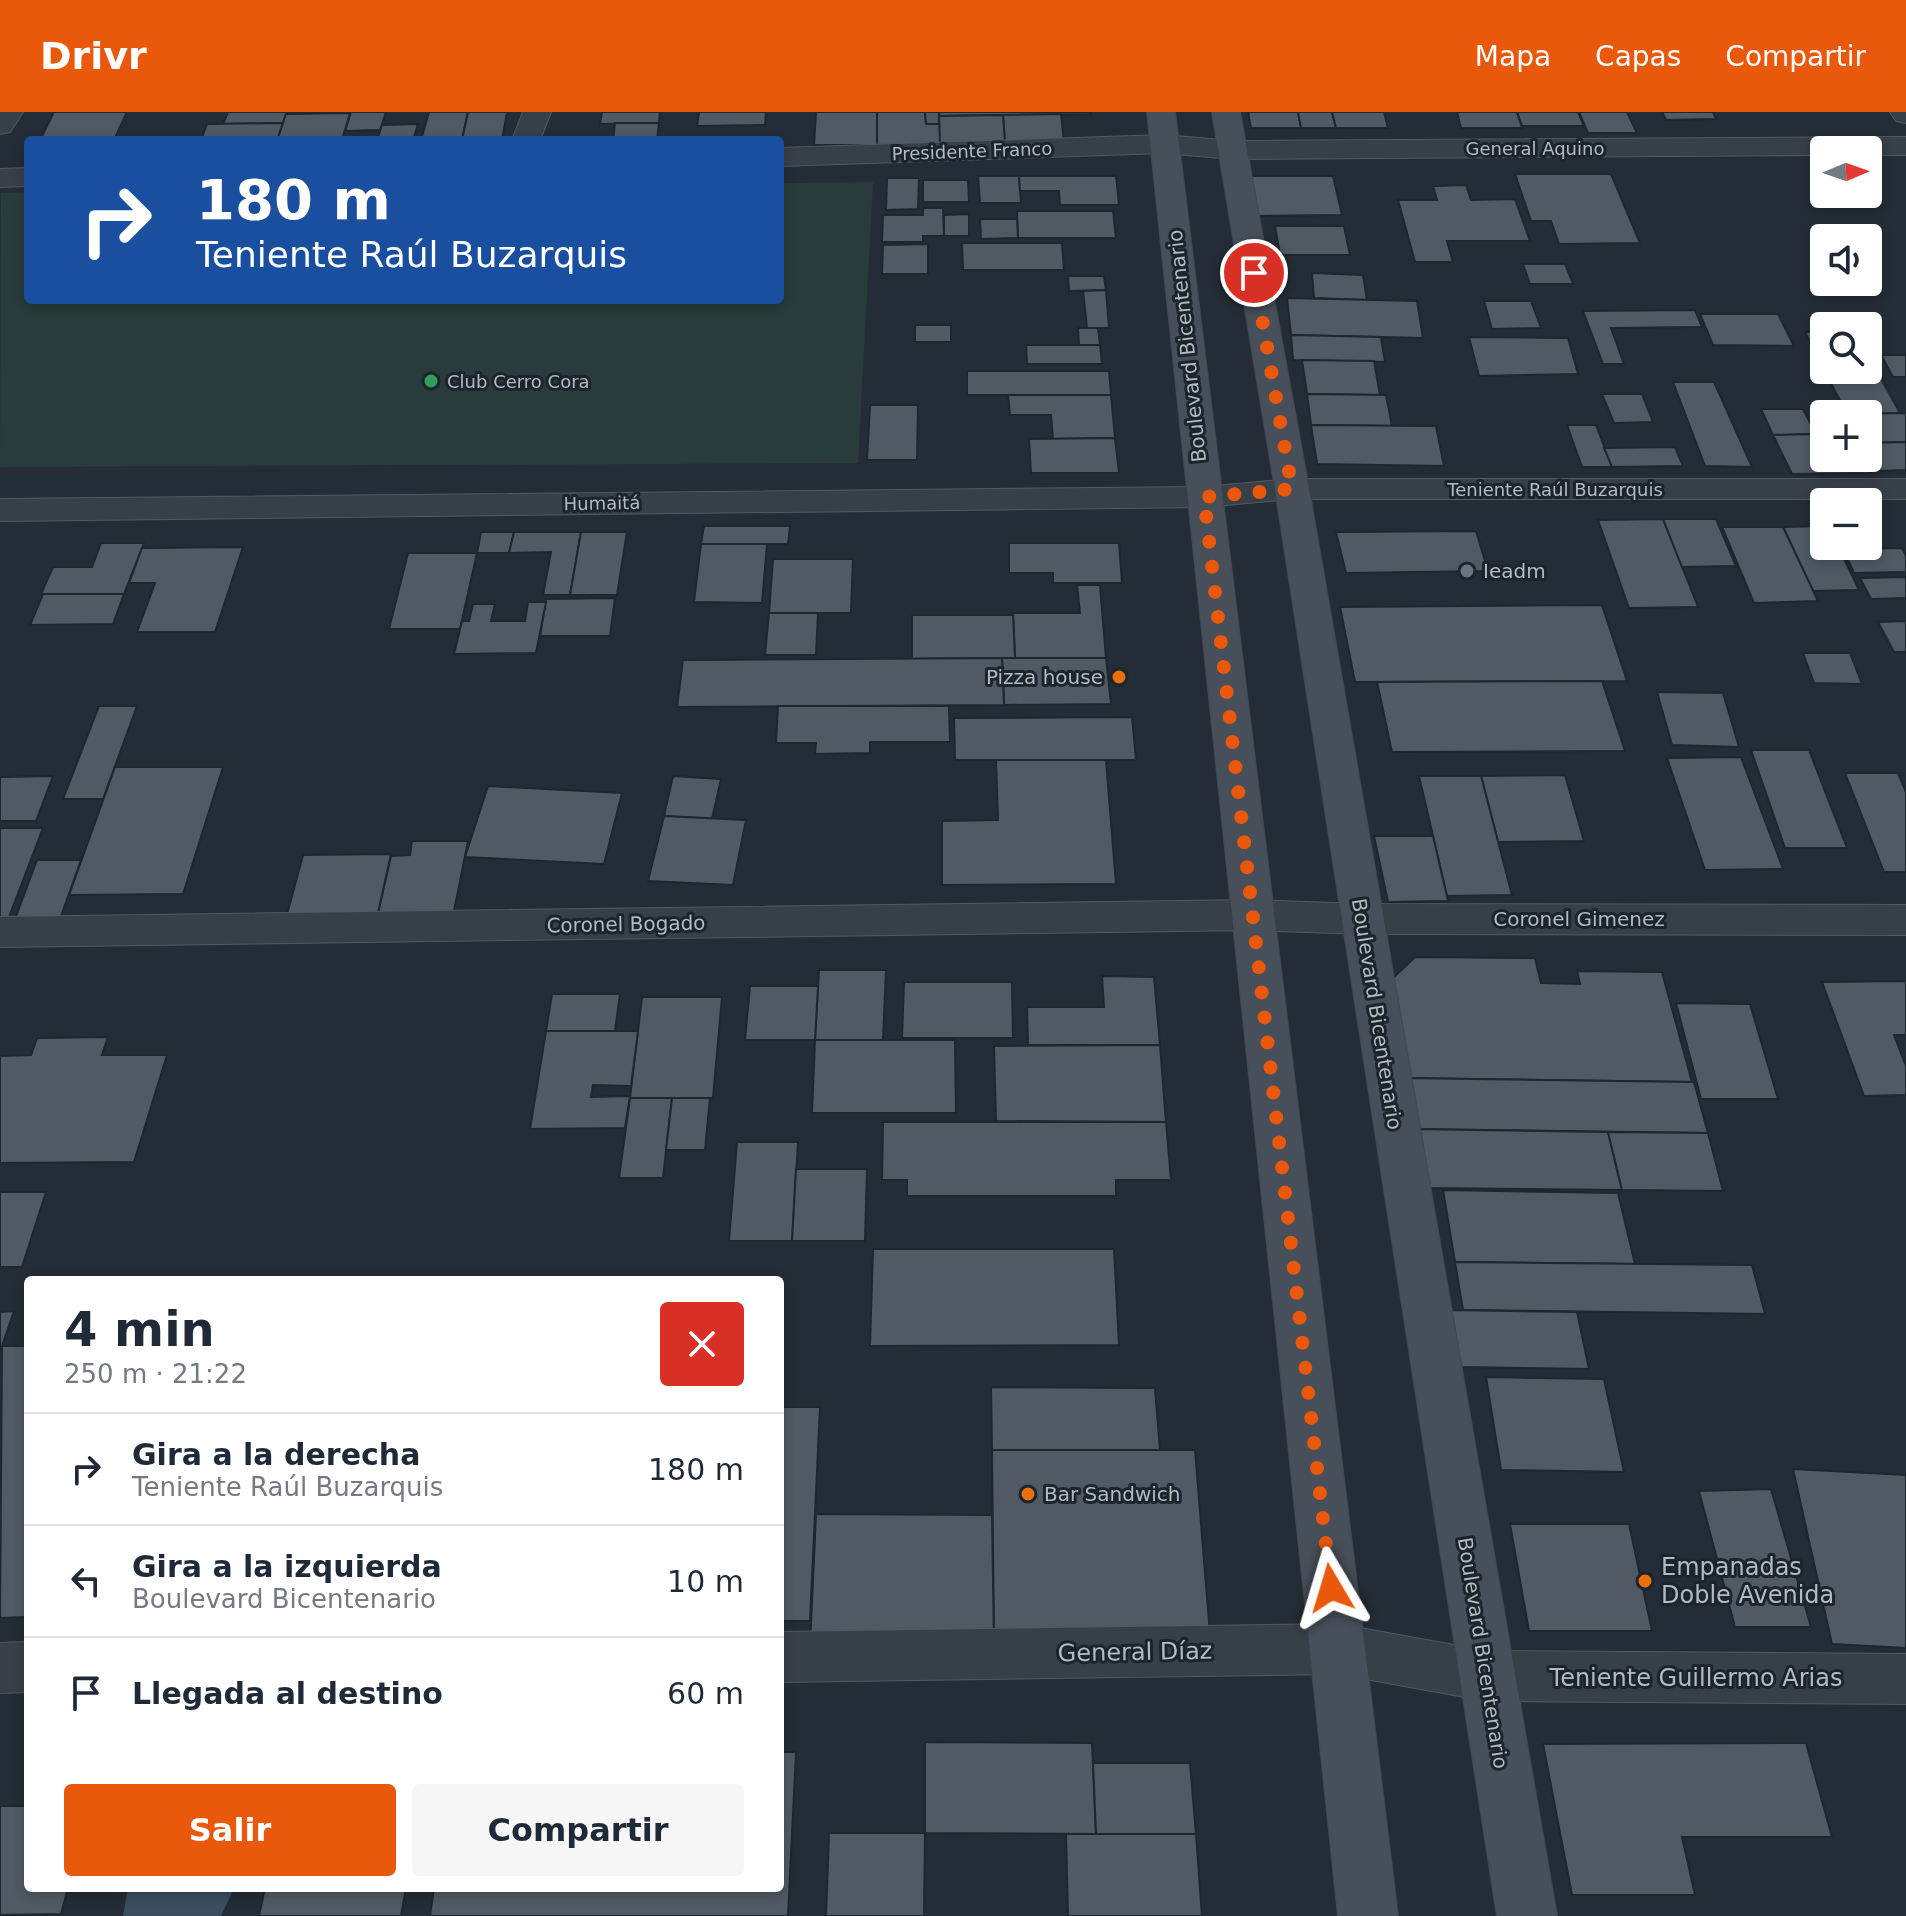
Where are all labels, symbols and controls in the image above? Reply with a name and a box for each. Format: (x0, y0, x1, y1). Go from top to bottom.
text: Drivr (40, 34, 147, 78)
text: Mapa (1475, 40, 1551, 73)
text: Capas (1595, 40, 1681, 73)
text: Compartir (1725, 40, 1866, 73)
north arrow (1810, 136, 1882, 208)
map controls (1810, 136, 1882, 560)
street label: Presidente Franco (891, 138, 1053, 164)
street label: General Aquino (1466, 138, 1604, 159)
text: 180 m (196, 167, 391, 232)
icon: right (64, 168, 168, 272)
button: sound (1810, 224, 1882, 296)
street label: Boulevard Bicentenario (1163, 228, 1211, 464)
text: Teniente Raúl Buzarquis (196, 234, 627, 275)
pin (1220, 239, 1288, 307)
icon: arrive (1232, 251, 1276, 295)
button: search (1810, 312, 1882, 384)
place label: Club Cerro Cora (447, 371, 590, 392)
marker: Club Cerro Cora (422, 372, 440, 390)
button: + (1810, 400, 1882, 472)
street label: Teniente Raúl Buzarquis (1446, 479, 1663, 500)
button: − (1810, 488, 1882, 560)
street label: Humaitá (564, 492, 640, 514)
place label: Ieadm (1483, 559, 1546, 583)
marker: Ieadm (1458, 562, 1476, 580)
place label: Pizza house (986, 665, 1103, 689)
marker: Pizza house (1110, 668, 1128, 686)
street label: Boulevard Bicentenario (1347, 897, 1407, 1131)
street label: Coronel Gimenez (1493, 907, 1665, 931)
street label: Coronel Bogado (546, 911, 706, 937)
text: 4 min (64, 1301, 215, 1357)
button: close (660, 1302, 744, 1386)
text: 250 m · 21:22 (64, 1359, 247, 1389)
text: Gira a la derecha (132, 1437, 420, 1472)
icon: right (64, 1447, 108, 1491)
text: 180 m (648, 1452, 744, 1487)
text: Teniente Raúl Buzarquis (132, 1472, 443, 1502)
place label: Bar Sandwich (1044, 1482, 1180, 1506)
marker: Bar Sandwich (1019, 1485, 1037, 1503)
street label: Boulevard Bicentenario (1453, 1536, 1513, 1770)
position arrow (1289, 1546, 1373, 1630)
text: Gira a la izquierda (132, 1549, 442, 1584)
place label: Empanadas Doble Avenida (1661, 1553, 1834, 1609)
icon: left (64, 1559, 108, 1603)
text: 10 m (667, 1564, 744, 1599)
marker: Empanadas Doble Avenida (1636, 1572, 1654, 1590)
text: Boulevard Bicentenario (132, 1584, 436, 1614)
street label: General Díaz (1057, 1637, 1213, 1667)
street label: Teniente Guillermo Arias (1549, 1664, 1842, 1692)
icon: arrive (64, 1671, 108, 1715)
text: Llegada al destino (132, 1676, 443, 1711)
text: 60 m (667, 1676, 744, 1711)
button: Salir (64, 1784, 396, 1876)
button: Compartir (412, 1784, 744, 1876)

